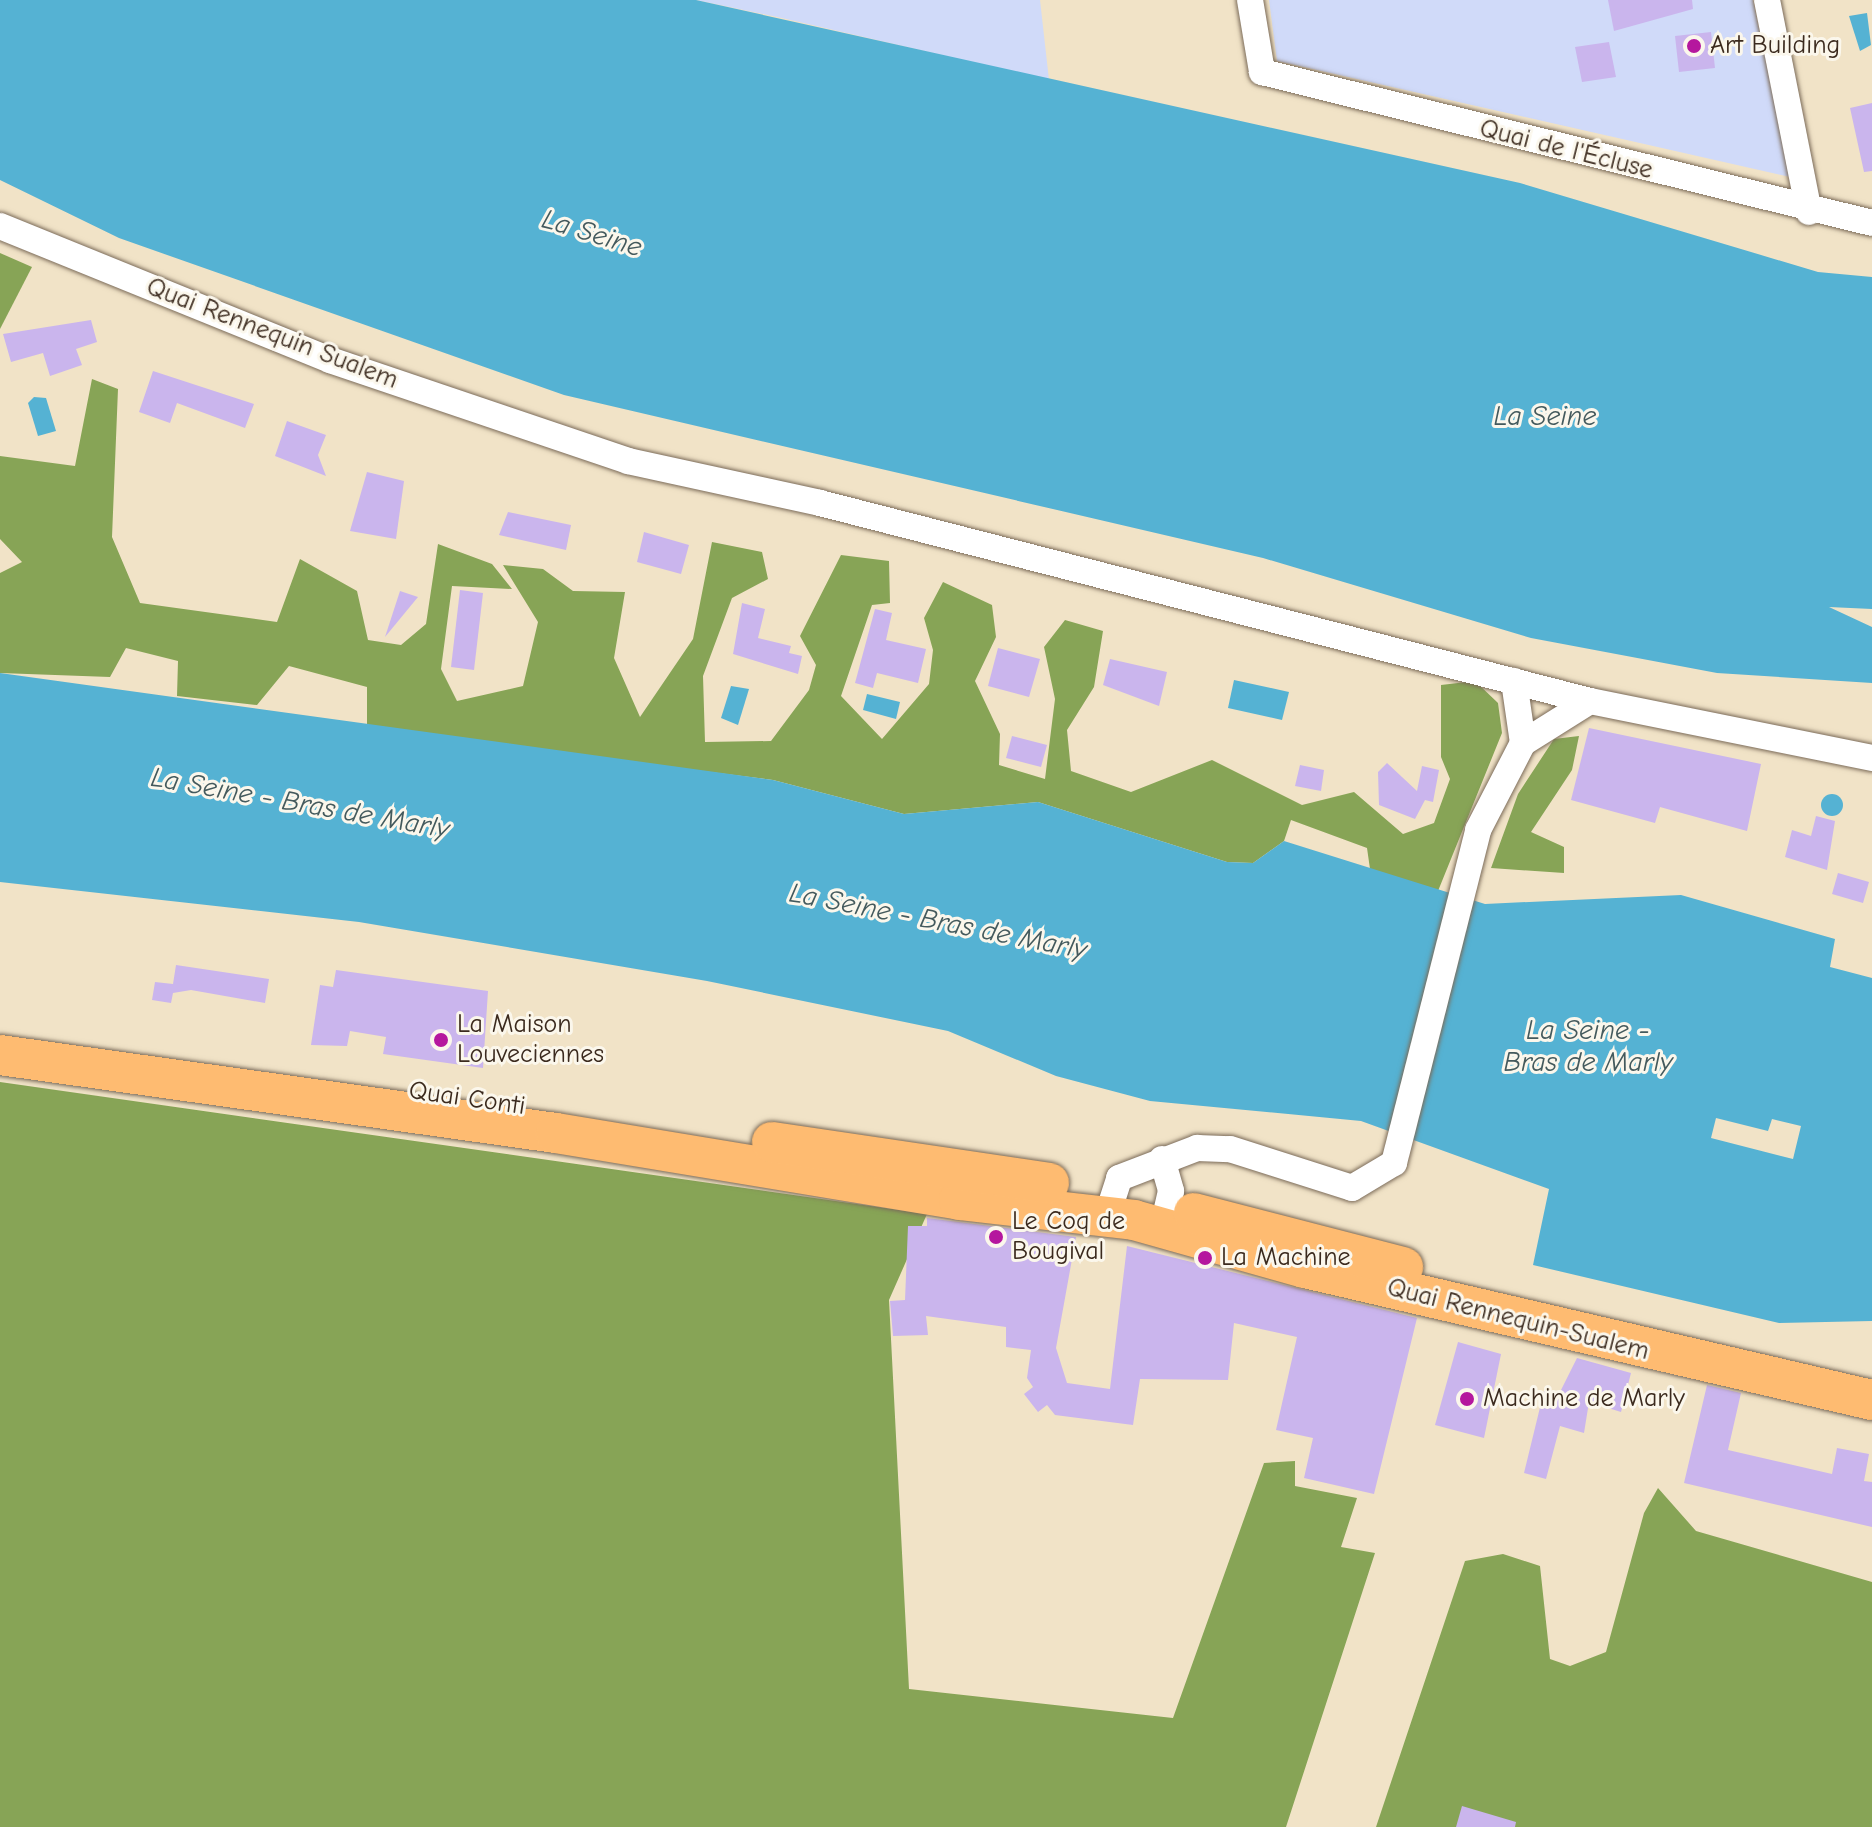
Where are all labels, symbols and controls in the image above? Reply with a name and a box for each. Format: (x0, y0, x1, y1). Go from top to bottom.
place label: Art Building (1710, 30, 1840, 62)
marker: Art Building (1685, 37, 1703, 55)
street label: Quai de l'Écluse (1476, 113, 1656, 187)
water label: La Seine (538, 202, 646, 264)
street label: Quai Rennequin Sualem (142, 272, 402, 396)
water label: La Seine (1494, 399, 1596, 433)
water label: La Seine - Bras de Marly (148, 760, 452, 846)
water label: La Seine - Bras de Marly (787, 876, 1089, 966)
place label: La Maison Louveciennes (457, 1009, 604, 1070)
water label: La Seine - Bras de Marly (1504, 1013, 1672, 1079)
marker: La Maison Louveciennes (432, 1031, 450, 1049)
street label: Quai Conti (407, 1075, 527, 1123)
place label: Le Coq de Bougival (1012, 1206, 1125, 1268)
marker: Le Coq de Bougival (987, 1228, 1005, 1246)
place label: La Machine (1221, 1242, 1351, 1274)
marker: La Machine (1196, 1249, 1214, 1267)
street label: Quai Rennequin-Sualem (1384, 1272, 1652, 1368)
place label: Machine de Marly (1483, 1383, 1685, 1415)
marker: Machine de Marly (1458, 1390, 1476, 1408)

